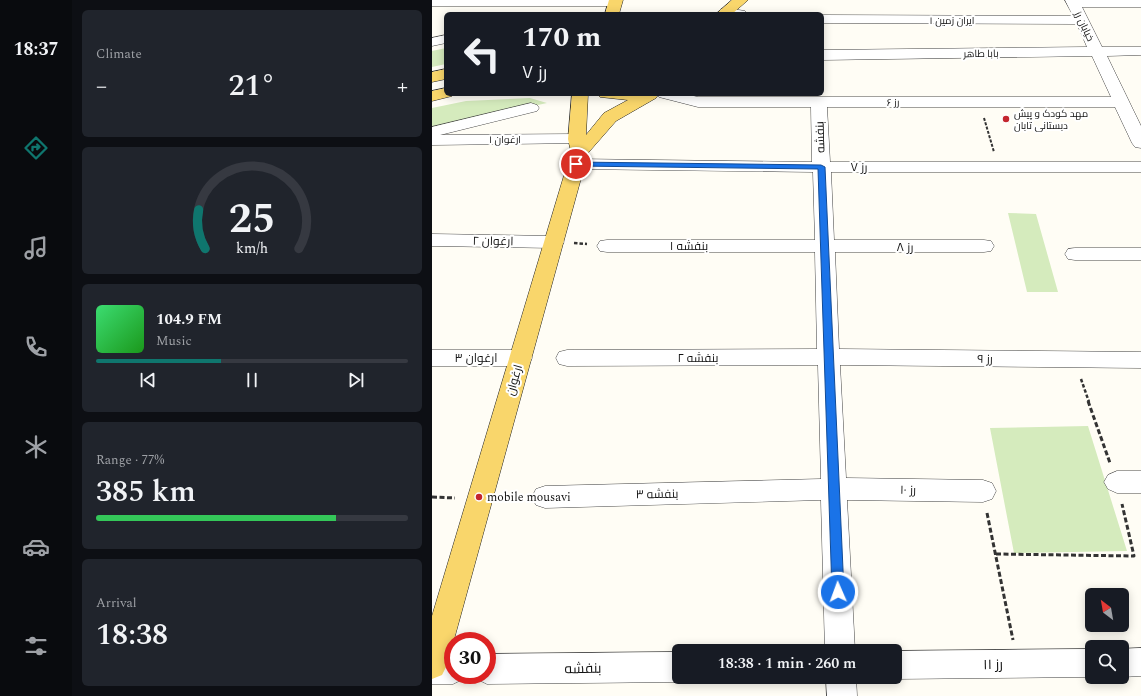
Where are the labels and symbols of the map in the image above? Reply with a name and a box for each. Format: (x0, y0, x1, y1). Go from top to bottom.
street label: خیابان رز (1070, 8, 1098, 44)
street label: ایران زمین ۱ (930, 13, 974, 29)
street label: بابا طاهر (962, 46, 999, 62)
street label: رز ۶ (887, 95, 899, 111)
place label: مهد کودک و پیش دبستانی تابان (1014, 106, 1088, 134)
marker: مهد کودک و پیش دبستانی تابان (1001, 114, 1011, 124)
street label: بنفشه (810, 121, 831, 153)
street label: ارغوان ۱ (489, 132, 521, 148)
pin (559, 147, 593, 181)
street label: رز ۷ (851, 158, 867, 177)
street label: ارغوان ۲ (472, 232, 514, 251)
street label: بنفشه ۱ (670, 237, 708, 256)
street label: رز ۸ (897, 238, 913, 257)
street label: ارغوان ۳ (455, 349, 497, 368)
street label: بنفشه ۲ (678, 349, 718, 368)
street label: رز ۹ (977, 350, 993, 369)
street label: ارغوان (501, 362, 528, 398)
street label: رز ۱۰ (900, 481, 916, 500)
street label: بنفشه ۳ (635, 485, 679, 504)
place label: mobile mousavi (487, 488, 571, 507)
marker: mobile mousavi (474, 492, 484, 502)
position arrow (817, 571, 859, 613)
north arrow (1085, 588, 1129, 632)
speed limit sign: 30 (444, 632, 496, 684)
street label: رز ۱۱ (983, 654, 1003, 675)
street label: بنفشه (564, 658, 602, 679)

